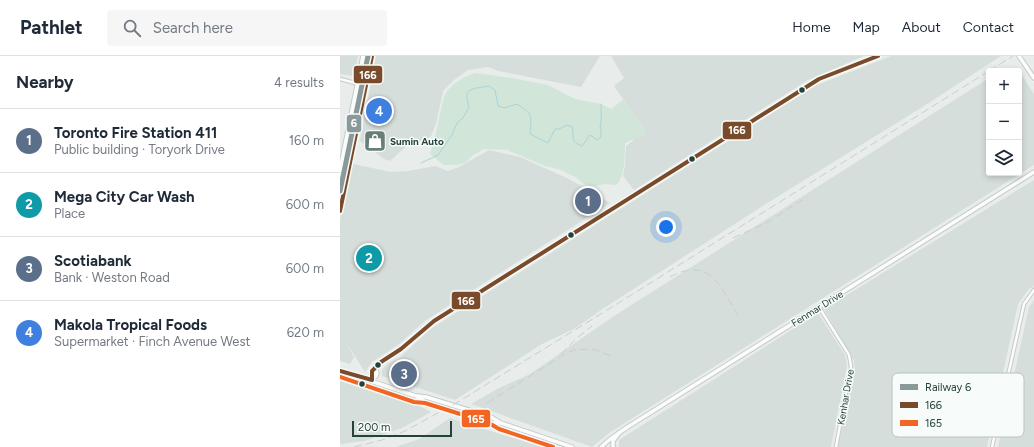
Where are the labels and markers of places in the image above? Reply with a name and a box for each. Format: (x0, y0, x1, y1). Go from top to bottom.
unlabelled marker (797, 85, 807, 95)
pin: 4 (366, 96, 392, 126)
shop icon: Sumin Auto (362, 128, 388, 154)
place label: Sumin Auto (390, 135, 444, 148)
unlabelled marker (687, 154, 697, 164)
pin: 1 (575, 186, 601, 216)
unlabelled marker (566, 230, 576, 240)
pin: 2 (356, 243, 382, 273)
pin: 3 (391, 359, 417, 389)
unlabelled marker (373, 360, 383, 370)
unlabelled marker (357, 379, 367, 389)

